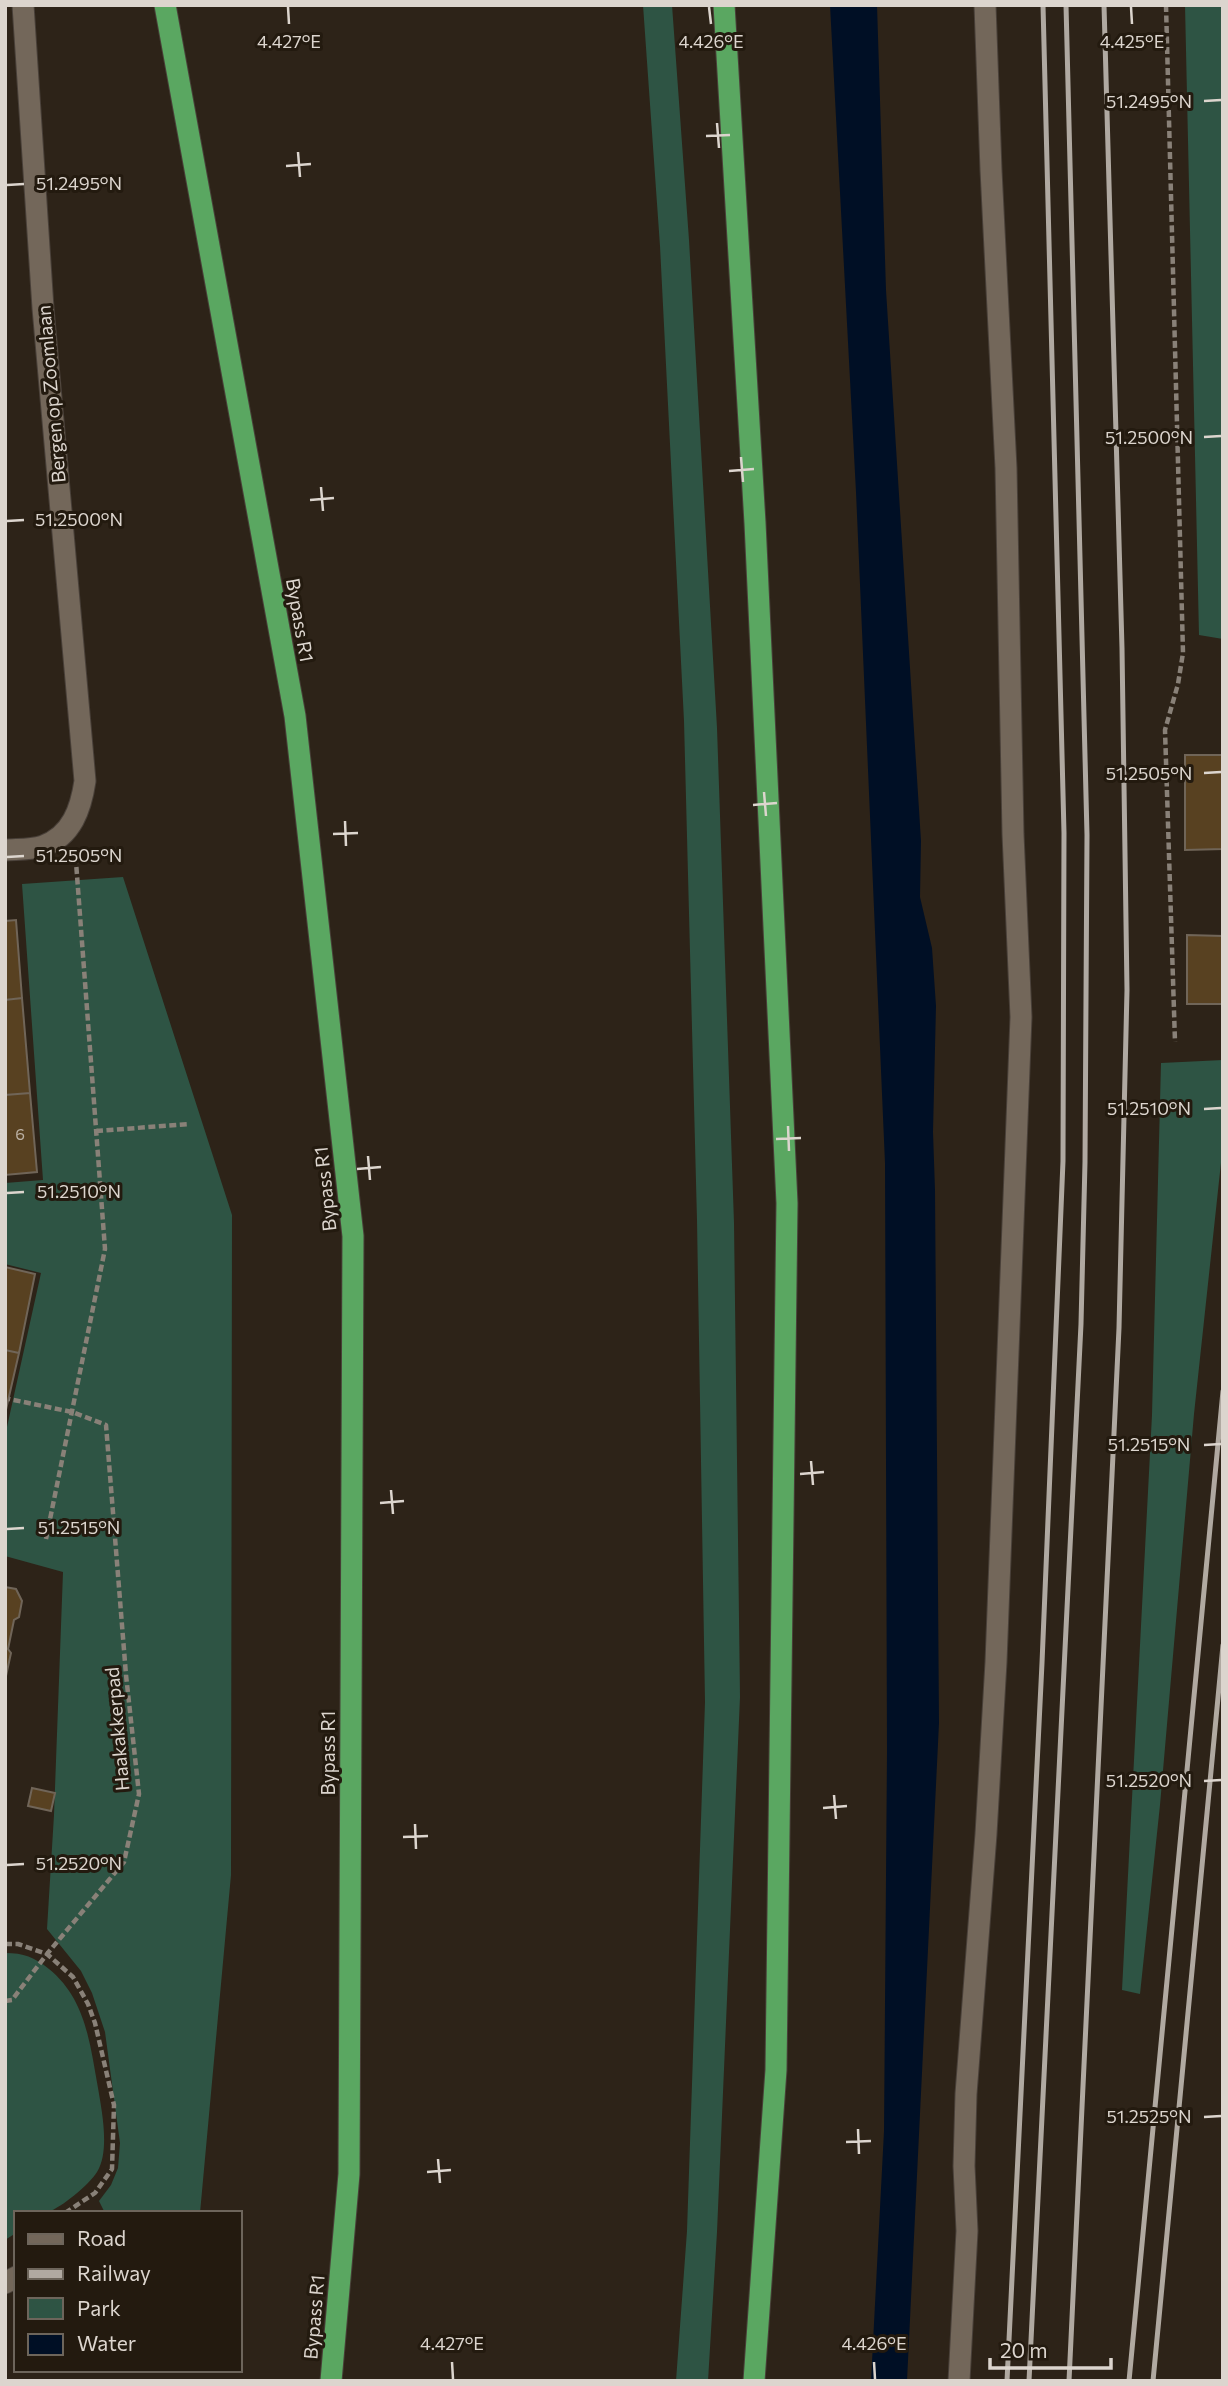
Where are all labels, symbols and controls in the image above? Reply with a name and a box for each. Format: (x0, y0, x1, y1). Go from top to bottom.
text: 4.427°E (257, 30, 321, 52)
text: 4.426°E (678, 30, 744, 52)
text: 4.425°E (1100, 30, 1164, 52)
text: 51.2495°N (1106, 90, 1192, 112)
text: 51.2495°N (36, 172, 122, 194)
street label: Bergen op Zoomlaan (31, 304, 70, 484)
text: 51.2500°N (1105, 426, 1193, 448)
text: 51.2500°N (35, 508, 123, 530)
street label: Bypass R1 (282, 576, 319, 664)
text: 51.2505°N (1106, 762, 1192, 784)
text: 51.2505°N (36, 844, 122, 866)
text: 51.2510°N (1107, 1097, 1191, 1119)
house number: 6 (15, 1124, 25, 1143)
street label: Bypass R1 (309, 1146, 340, 1232)
text: 51.2510°N (37, 1180, 121, 1202)
text: 51.2515°N (1108, 1433, 1190, 1455)
text: 51.2515°N (38, 1516, 120, 1538)
street label: Haakakkerpad (100, 1666, 133, 1792)
street label: Bypass R1 (316, 1711, 339, 1795)
text: 51.2520°N (1106, 1769, 1192, 1791)
text: 51.2520°N (36, 1852, 122, 1874)
text: 51.2525°N (1107, 2105, 1191, 2127)
legend (14, 2211, 242, 2372)
text: Road (77, 2225, 126, 2250)
text: Railway (77, 2260, 151, 2285)
street label: Bypass R1 (298, 2274, 329, 2360)
text: Park (77, 2295, 121, 2320)
scale bar (990, 2326, 1111, 2370)
text: Water (77, 2330, 136, 2355)
text: 4.427°E (420, 2332, 484, 2354)
text: 4.426°E (841, 2332, 907, 2354)
text: 20 m (1000, 2337, 1048, 2362)

